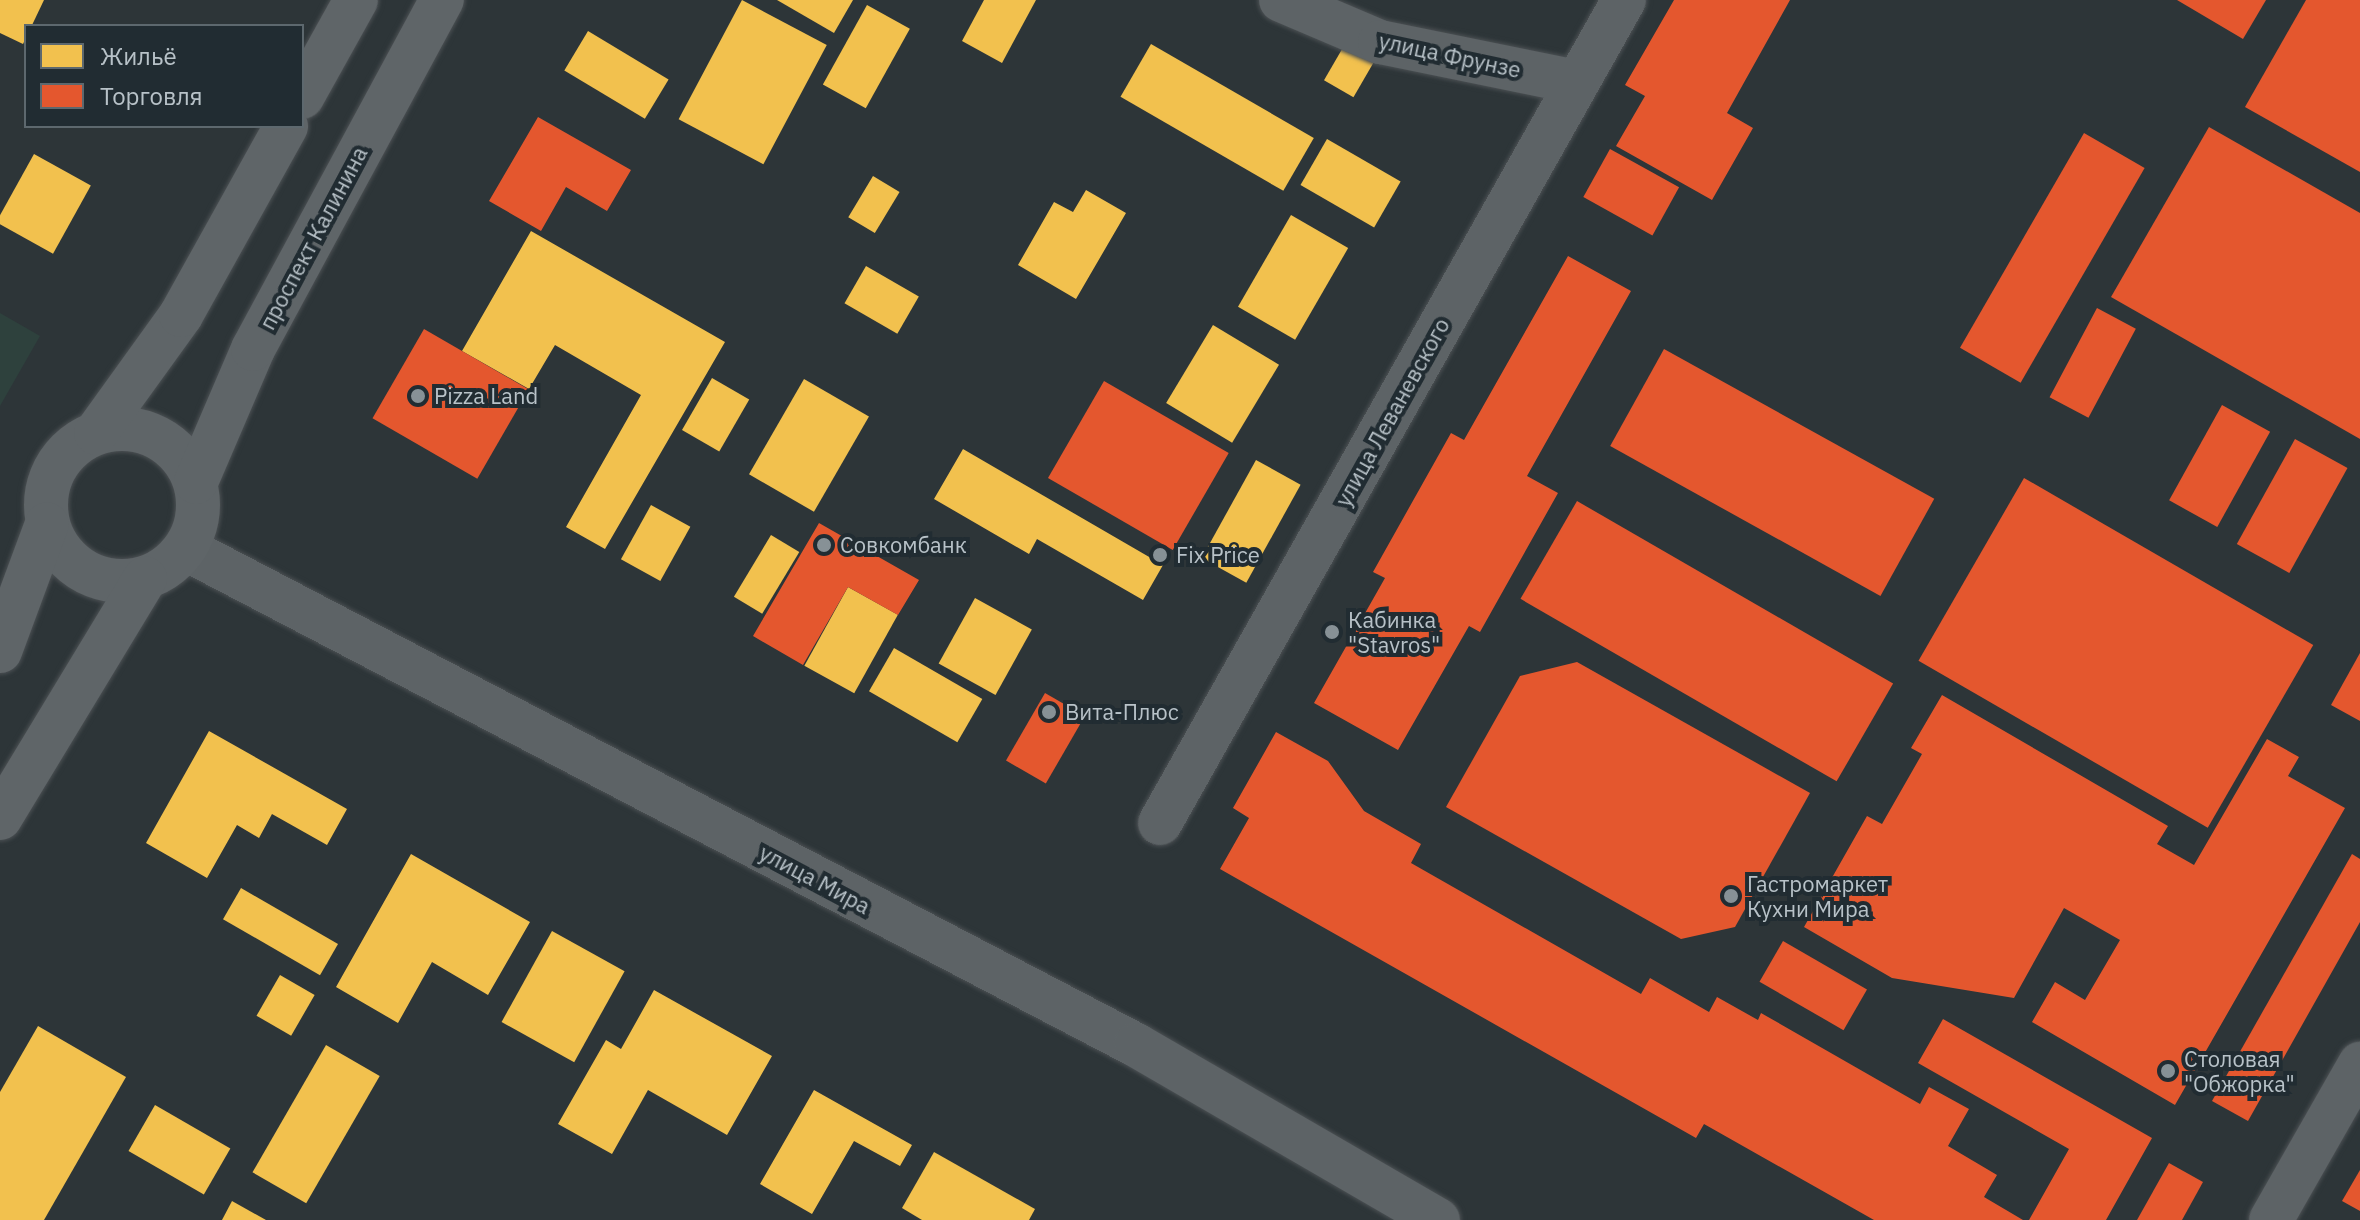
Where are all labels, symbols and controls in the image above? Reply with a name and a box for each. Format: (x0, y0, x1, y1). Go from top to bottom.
legend (24, 24, 304, 128)
street label: улица Фрунзе (1377, 27, 1523, 83)
text: Жильё (100, 40, 177, 72)
text: Торговля (100, 80, 203, 112)
street label: проспект Калинина (254, 142, 372, 334)
street label: улица Леваневского (1329, 313, 1455, 511)
place label: Pizza Land (434, 383, 538, 409)
marker: Pizza Land (409, 387, 427, 405)
place label: Совкомбанк (840, 532, 967, 558)
marker: Совкомбанк (815, 536, 833, 554)
place label: Fix Price (1176, 542, 1260, 568)
marker: Fix Price (1151, 546, 1169, 564)
place label: Кабинка "Stavros" (1348, 606, 1440, 658)
marker: Кабинка "Stavros" (1323, 623, 1341, 641)
place label: Вита-Плюс (1065, 699, 1179, 725)
marker: Вита-Плюс (1040, 703, 1058, 721)
street label: улица Мира (755, 839, 875, 919)
place label: Гастромаркет Кухни Мира (1747, 870, 1888, 922)
marker: Гастромаркет Кухни Мира (1722, 887, 1740, 905)
place label: Столовая "Обжорка" (2184, 1045, 2295, 1096)
marker: Столовая "Обжорка" (2159, 1062, 2177, 1080)

